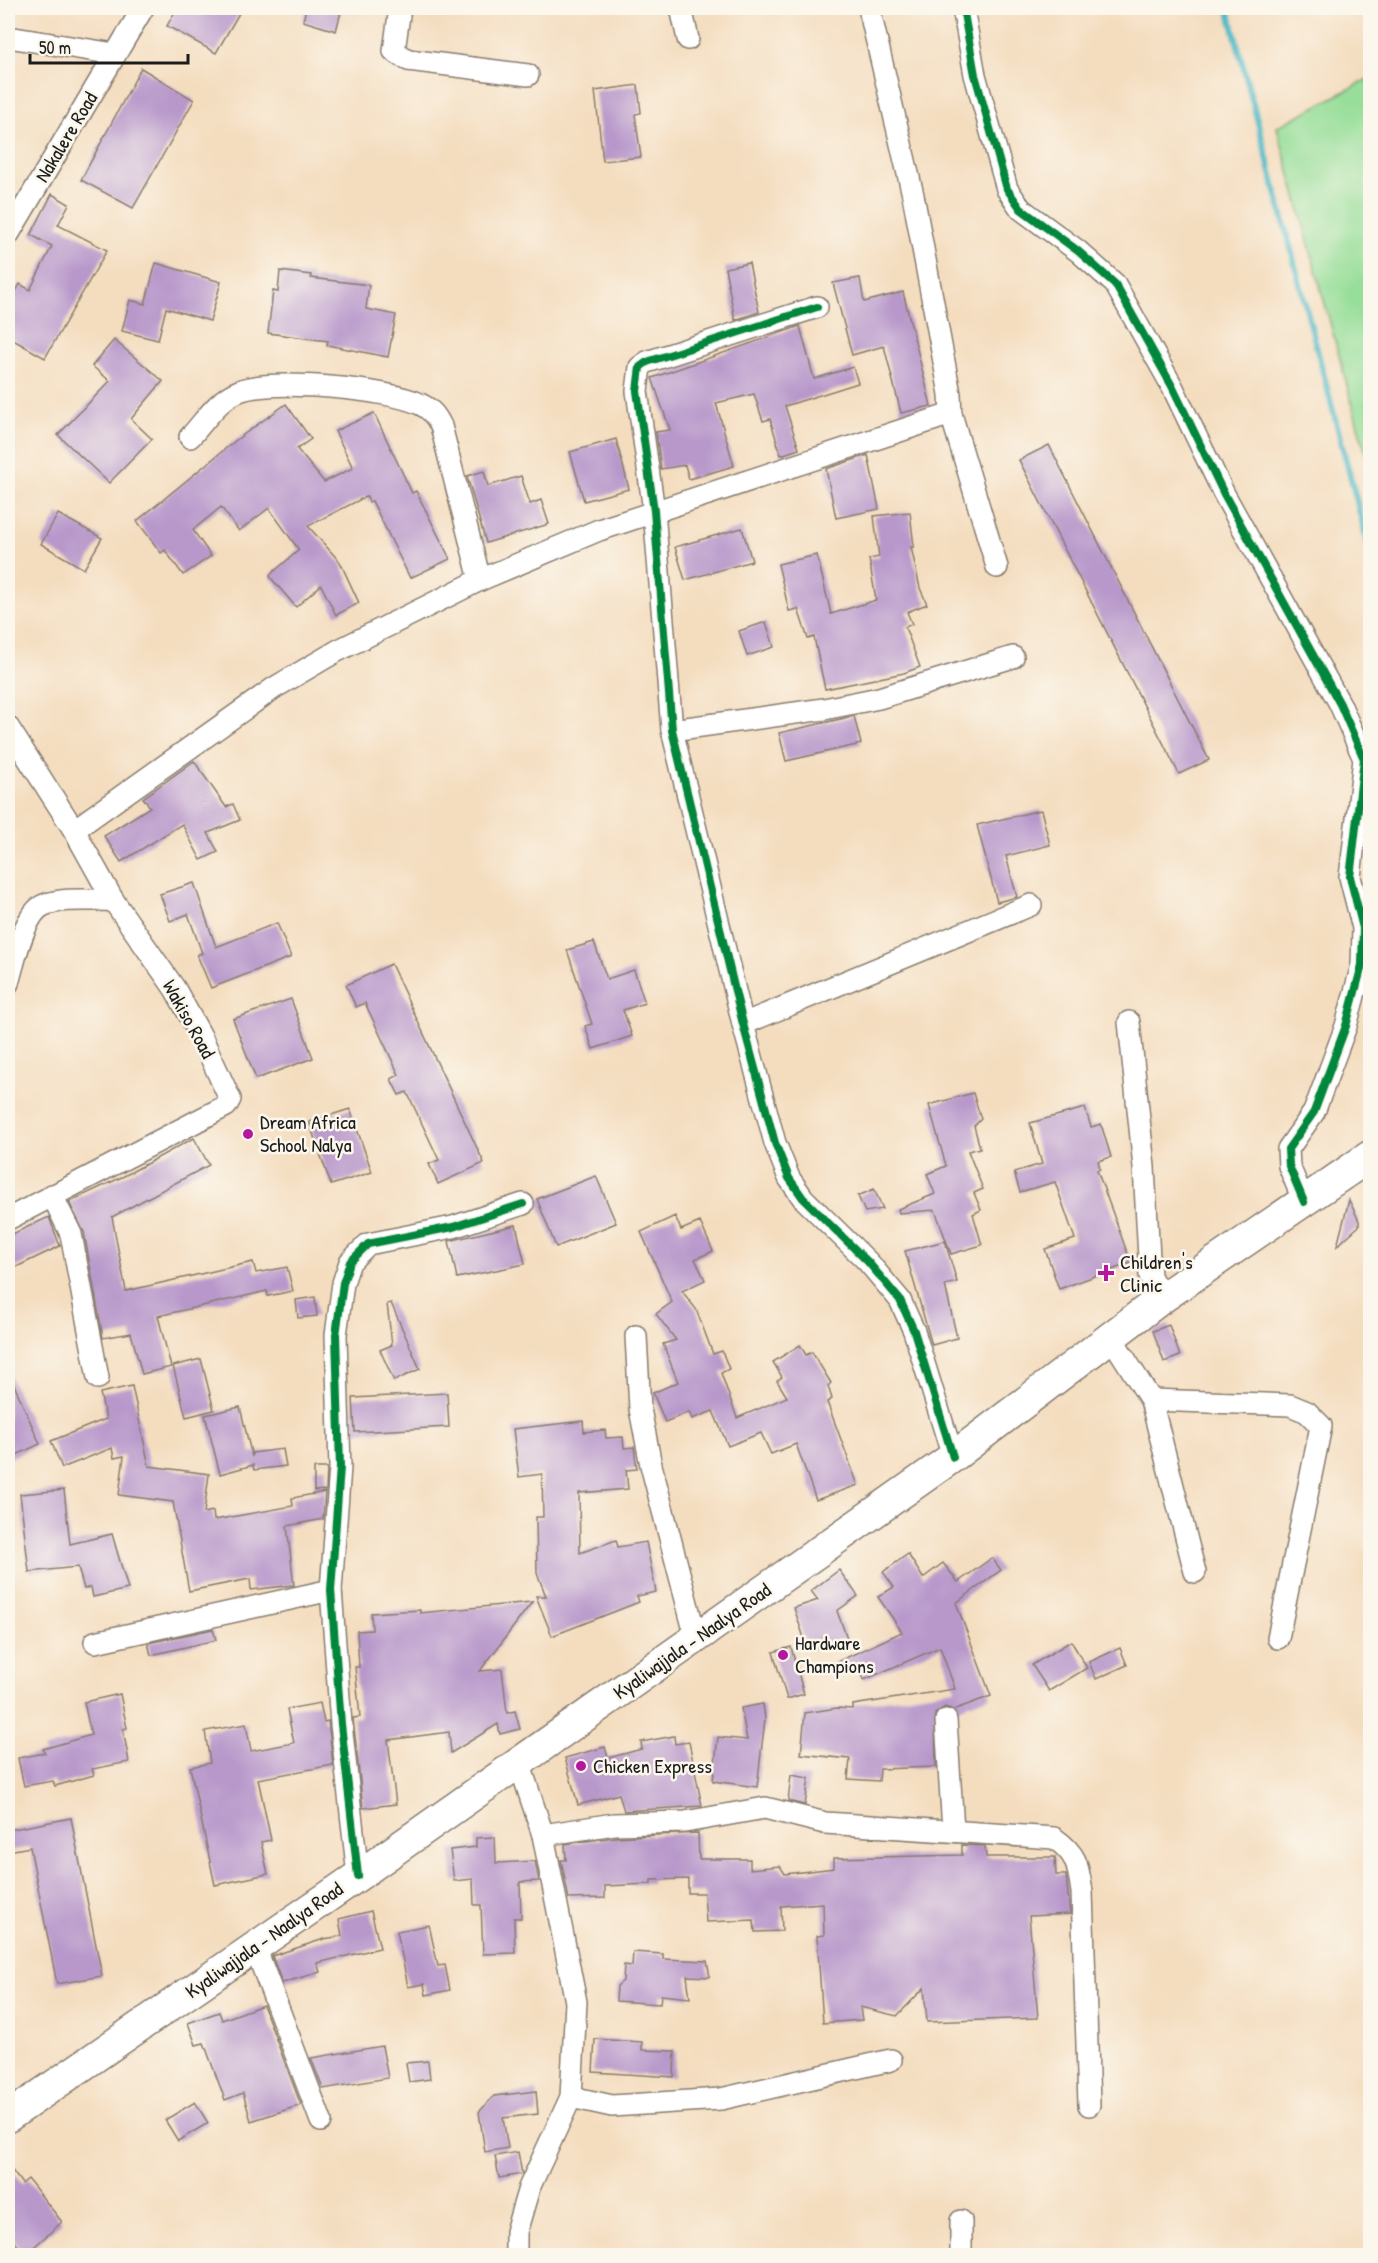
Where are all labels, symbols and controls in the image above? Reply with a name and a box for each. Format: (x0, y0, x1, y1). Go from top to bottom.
scale bar (30, 27, 188, 65)
text: 50 m (39, 35, 71, 60)
street label: Nakalere Road (28, 86, 103, 187)
street label: Wakiso Road (157, 975, 222, 1063)
place label: Dream Africa School Nalya (260, 1108, 356, 1158)
marker: Dream Africa School Nalya (241, 1127, 255, 1141)
place label: Children's Clinic (1120, 1248, 1193, 1298)
marker: Children's Clinic (1097, 1264, 1115, 1282)
street label: Kyaliwajjala - Naalya Road (608, 1576, 776, 1705)
place label: Hardware Champions (795, 1629, 874, 1679)
marker: Hardware Champions (776, 1648, 790, 1662)
place label: Chicken Express (593, 1752, 712, 1779)
marker: Chicken Express (574, 1759, 588, 1773)
street label: Kyaliwajjala - Naalya Road (180, 1875, 348, 2004)

